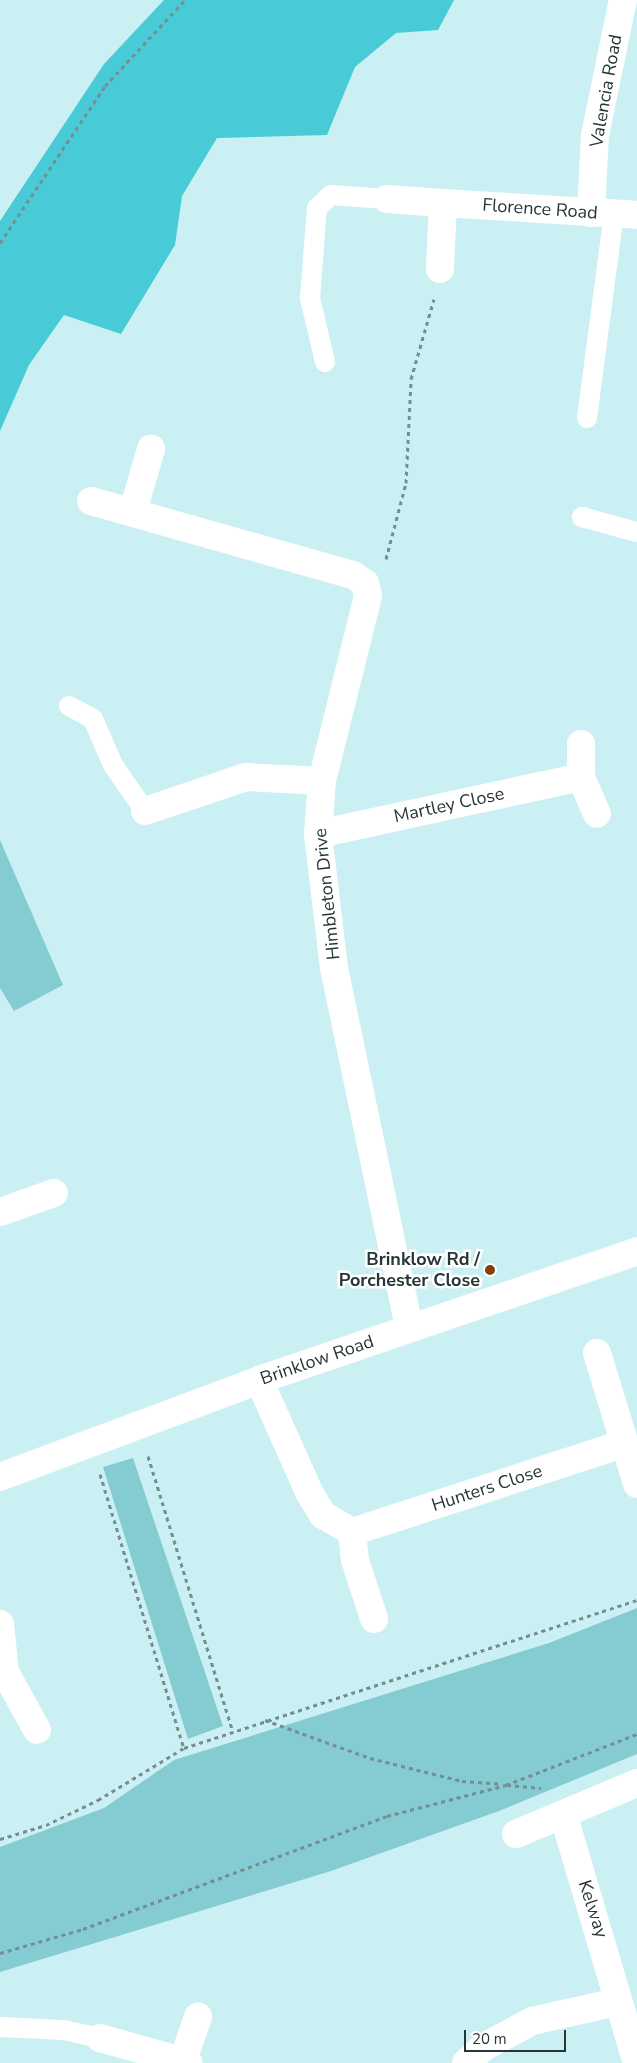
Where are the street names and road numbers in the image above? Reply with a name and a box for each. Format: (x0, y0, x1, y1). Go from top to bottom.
street label: Valencia Road (585, 33, 627, 149)
street label: Florence Road (482, 194, 598, 224)
street label: Martley Close (392, 783, 506, 827)
street label: Himbleton Drive (309, 827, 345, 961)
street label: Brinklow Road (257, 1330, 377, 1390)
street label: Hunters Close (429, 1460, 545, 1516)
street label: Kelway (574, 1877, 612, 1941)

